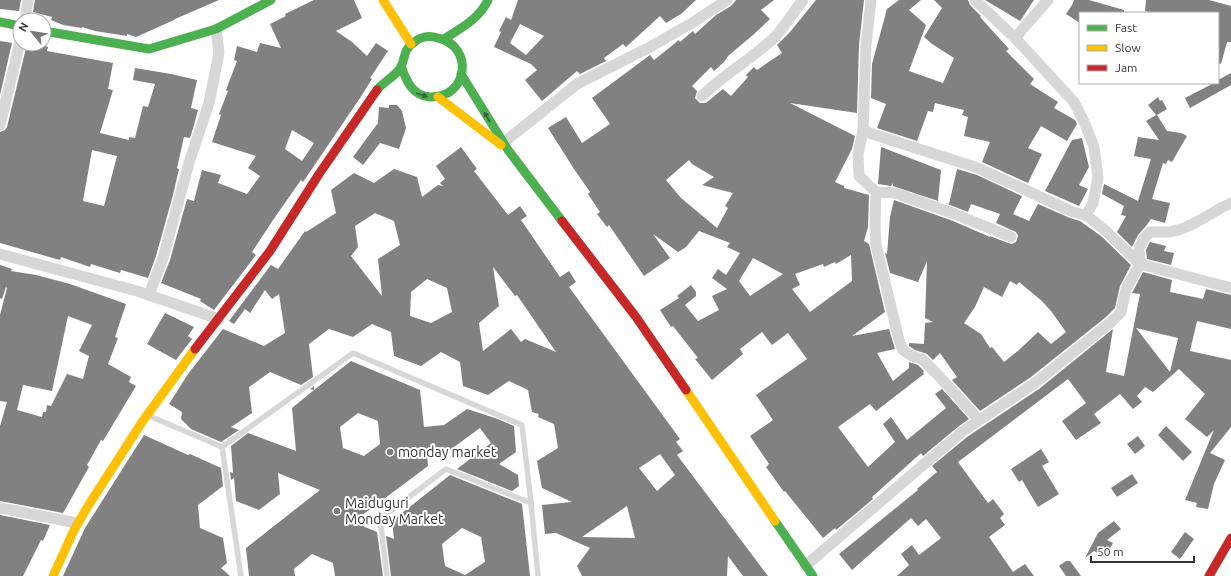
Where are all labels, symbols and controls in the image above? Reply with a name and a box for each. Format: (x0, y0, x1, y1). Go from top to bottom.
north arrow (12, 12, 52, 52)
legend (1079, 12, 1219, 84)
text: N (16, 20, 31, 34)
text: Fast (1115, 21, 1137, 34)
text: Slow (1115, 41, 1141, 54)
text: Jam (1115, 61, 1137, 74)
one-way arrow (417, 92, 429, 98)
one-way arrow (484, 111, 491, 123)
place label: monday market (398, 444, 497, 460)
marker: monday market (385, 447, 395, 457)
place label: Maiduguri Monday Market (345, 495, 444, 527)
marker: Maiduguri Monday Market (332, 506, 342, 516)
scale bar (1091, 538, 1194, 564)
text: 50 m (1097, 545, 1124, 558)

